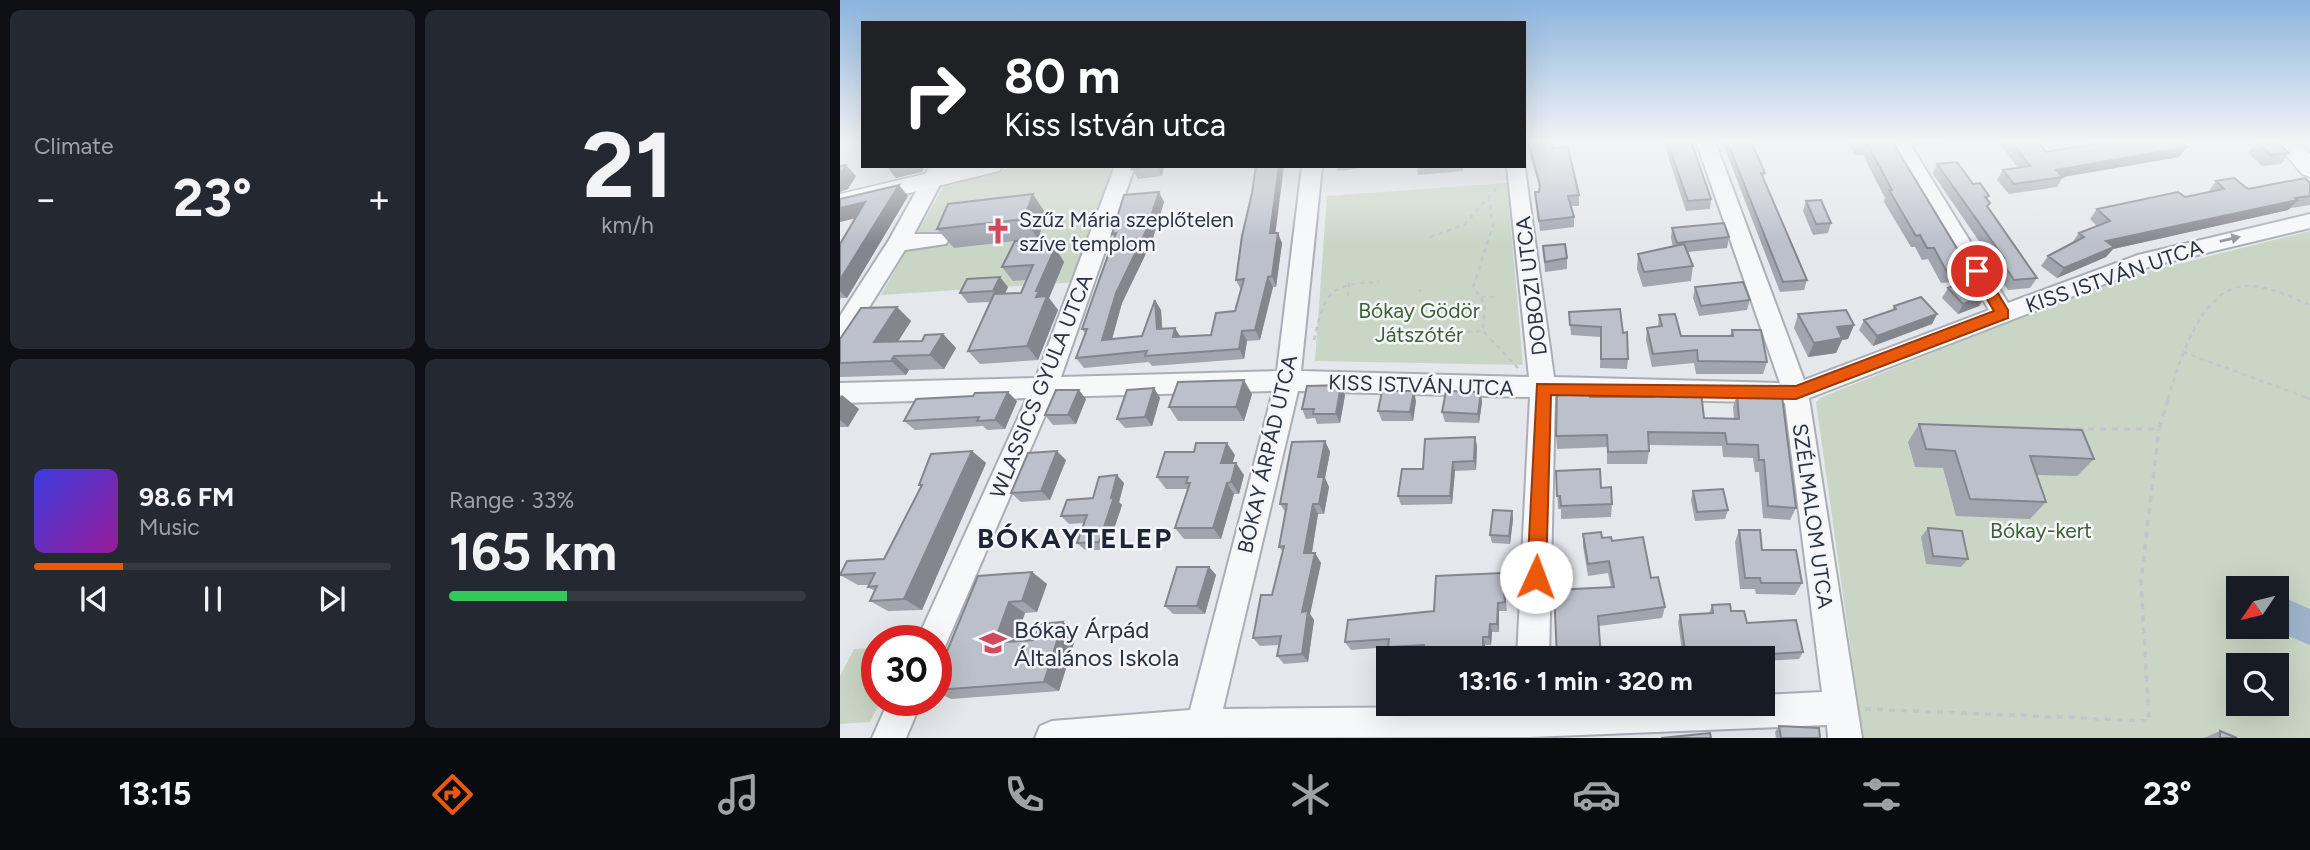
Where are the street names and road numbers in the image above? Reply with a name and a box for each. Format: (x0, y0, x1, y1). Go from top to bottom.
street label: DOBOZI UTCA (1510, 215, 1552, 357)
street label: KISS ISTVÁN UTCA (2022, 234, 2206, 318)
street label: WLASSICS GYULA UTCA (985, 270, 1097, 502)
street label: BÓKAY ÁRPÁD UTCA (1232, 352, 1302, 556)
street label: KISS ISTVÁN UTCA (1328, 369, 1514, 401)
street label: SZÉLMALOM UTCA (1788, 422, 1838, 610)

